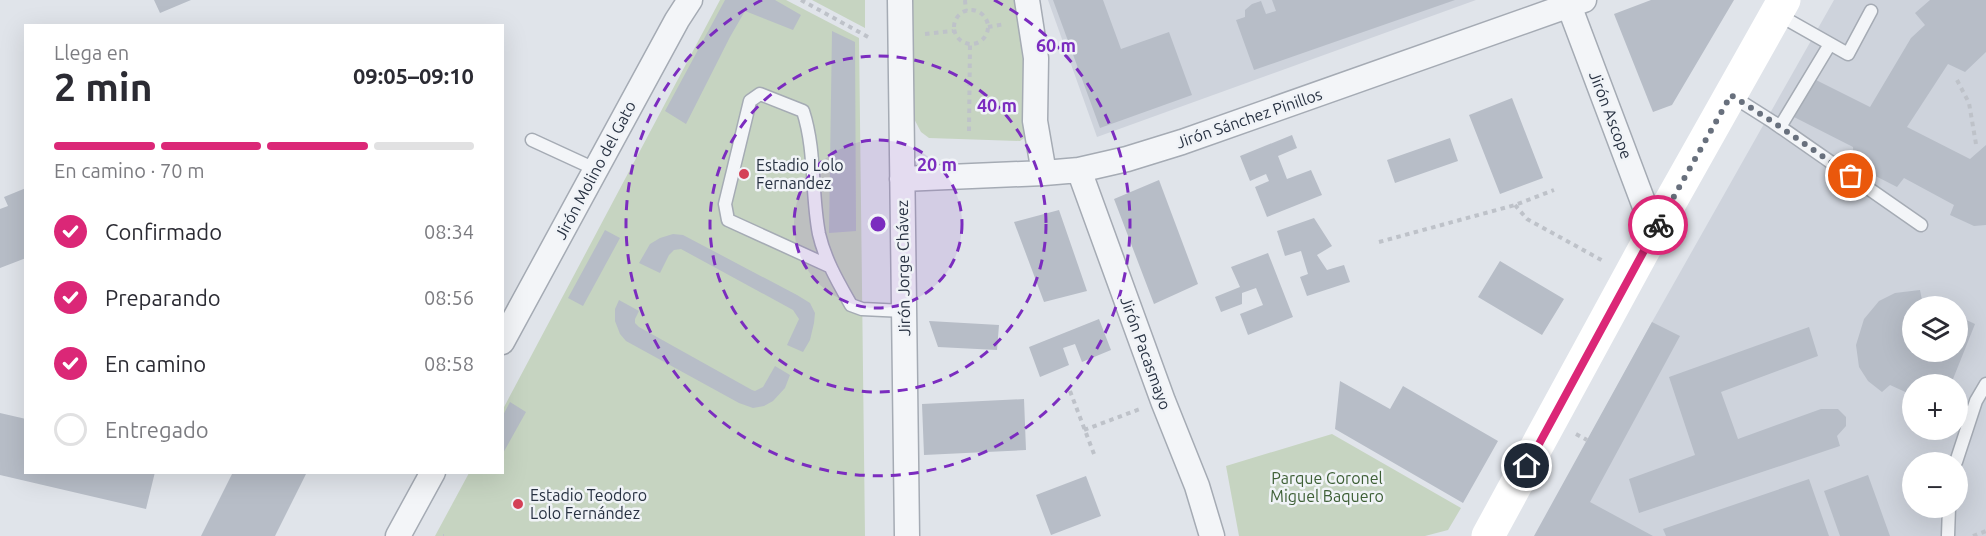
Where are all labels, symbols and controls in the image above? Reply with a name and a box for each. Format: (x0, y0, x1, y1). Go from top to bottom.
text: 60 m (1036, 35, 1076, 55)
text: Llega en (54, 41, 129, 64)
text: 09:05–09:10 (353, 63, 474, 88)
text: 2 min (54, 65, 153, 108)
street label: Jirón Ascope (1586, 69, 1636, 161)
street label: Jirón Sánchez Pinillos (1174, 85, 1324, 151)
text: 40 m (977, 95, 1017, 115)
street label: Jirón Molino del Gato (551, 98, 639, 242)
pin (1825, 150, 1876, 201)
text: 20 m (917, 154, 957, 174)
place label: Estadio Lolo Fernandez (756, 156, 844, 192)
text: En camino · 70 m (54, 159, 204, 182)
icon: bag (1834, 159, 1867, 192)
marker: Estadio Lolo Fernandez (737, 167, 751, 181)
courier (1628, 195, 1688, 255)
street label: Jirón Jorge Chávez (893, 200, 913, 336)
icon: bike (1642, 209, 1675, 242)
centre of rings (868, 214, 888, 234)
icon: check (54, 215, 87, 248)
text: Confirmado (105, 219, 222, 244)
text: 08:34 (424, 220, 474, 243)
icon: check (54, 281, 87, 314)
text: Preparando (105, 285, 221, 310)
text: 08:56 (424, 286, 474, 309)
street label: Jirón Pacasmayo (1117, 294, 1175, 412)
map controls (1902, 296, 1968, 518)
button: layers (1902, 296, 1968, 362)
icon: check (54, 347, 87, 380)
text: En camino (105, 351, 206, 376)
text: 08:58 (424, 352, 474, 375)
button: + (1902, 374, 1968, 440)
text: Entregado (105, 417, 209, 442)
pin (1501, 440, 1552, 491)
icon: home (1510, 449, 1543, 482)
button: − (1902, 452, 1968, 518)
park label: Parque Coronel Miguel Baquero (1270, 469, 1384, 505)
place label: Estadio Teodoro Lolo Fernández (530, 486, 647, 522)
marker: Estadio Teodoro Lolo Fernández (511, 497, 525, 511)

